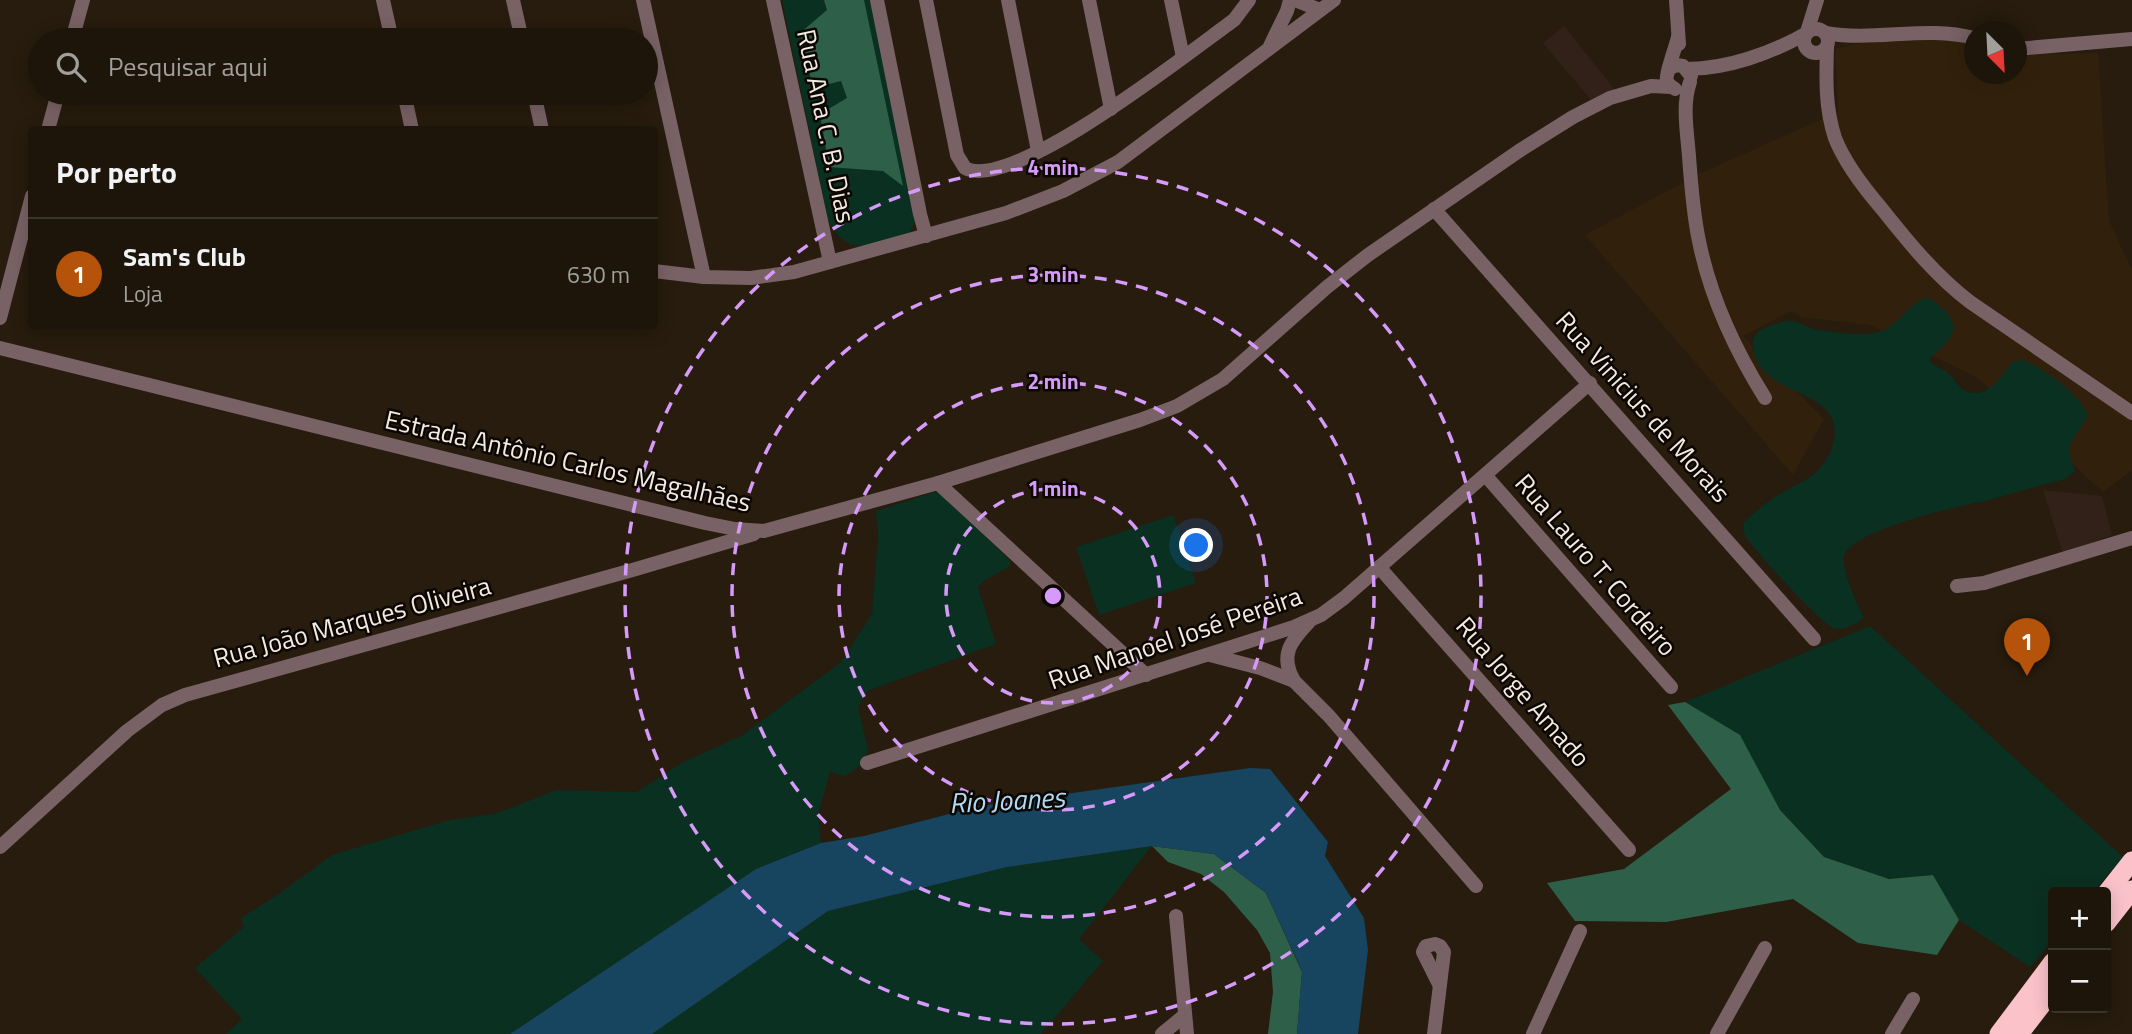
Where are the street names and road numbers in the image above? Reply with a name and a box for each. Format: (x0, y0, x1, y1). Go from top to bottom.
street label: Rua Ana C. B. Dias (787, 25, 866, 226)
street label: Rua Vinicius de Morais (1547, 302, 1740, 511)
street label: Estrada Antônio Carlos Magalhães (381, 399, 755, 522)
street label: Rua Lauro T. Cordeiro (1506, 465, 1687, 665)
street label: Rua João Marques Oliveira (209, 566, 495, 677)
street label: Rua Manoel José Pereira (1043, 576, 1307, 699)
street label: Rua Jorge Amado (1447, 608, 1600, 776)

